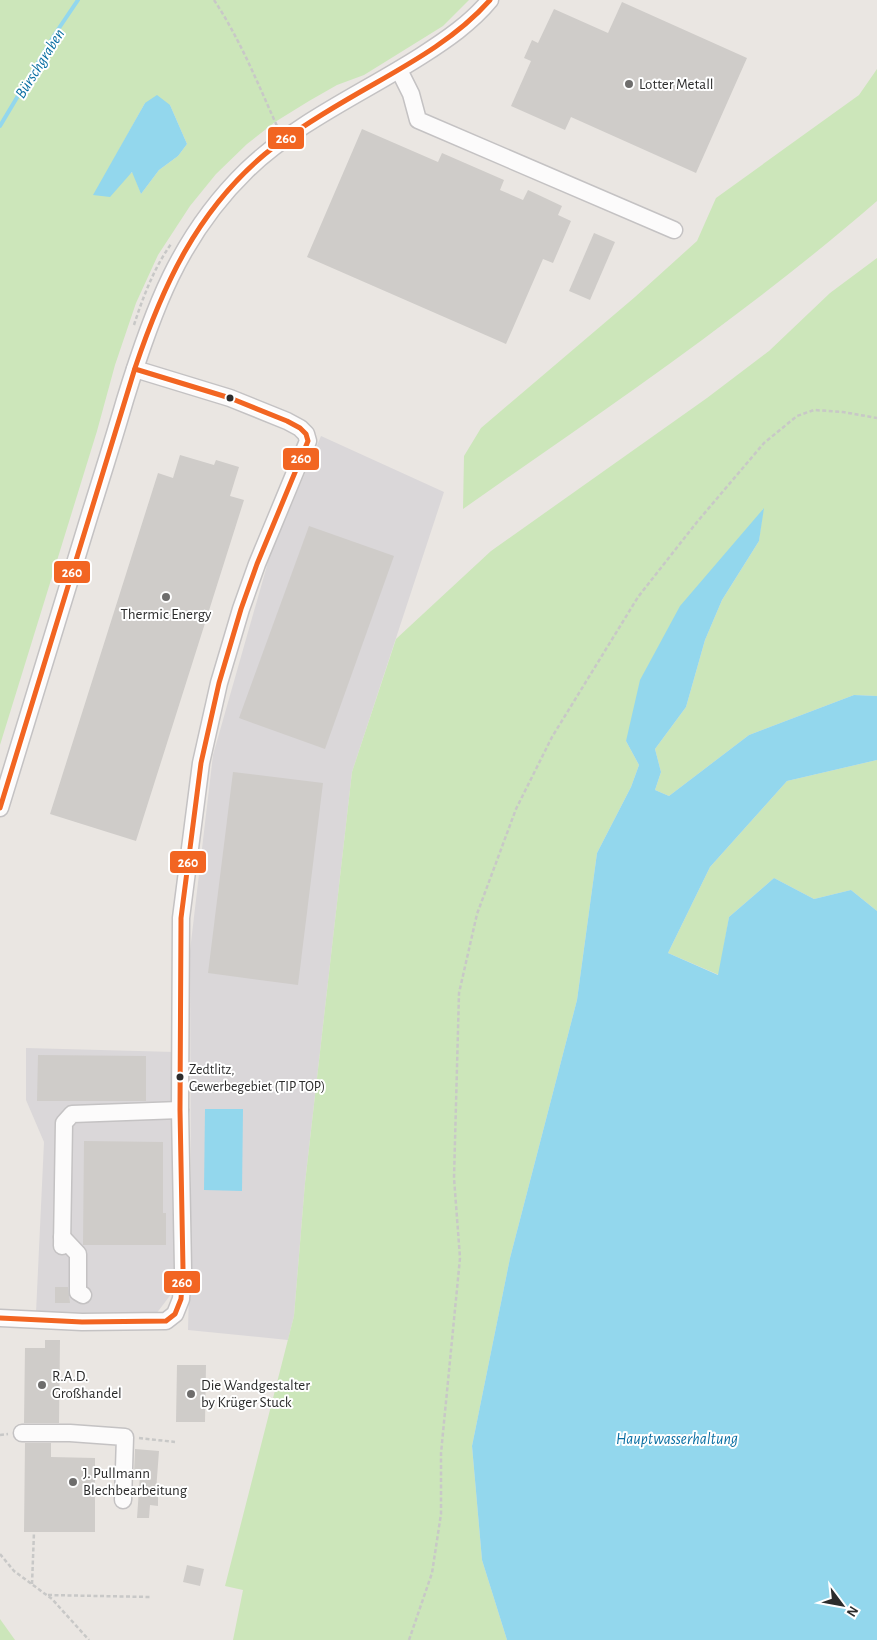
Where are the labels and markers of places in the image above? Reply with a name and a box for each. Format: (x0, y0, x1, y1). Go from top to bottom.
place label: Lotter Metall (639, 77, 714, 92)
marker: Lotter Metall (623, 78, 635, 90)
unlabelled marker (225, 393, 235, 403)
marker: Thermic Energy (160, 591, 172, 603)
place label: Thermic Energy (121, 607, 212, 622)
place label: Zedtlitz, Gewerbegebiet (TIP TOP) (189, 1063, 325, 1094)
marker: Zedtlitz, Gewerbegebiet (TIP TOP) (175, 1072, 185, 1082)
place label: R.A.D. Großhandel (52, 1369, 122, 1401)
place label: Die Wandgestalter by Krüger Stuck (201, 1378, 310, 1410)
marker: R.A.D. Großhandel (36, 1379, 48, 1391)
marker: Die Wandgestalter by Krüger Stuck (185, 1388, 197, 1400)
place label: J. Pullmann Blechbearbeitung (83, 1466, 188, 1498)
marker: J. Pullmann Blechbearbeitung (67, 1476, 79, 1488)

